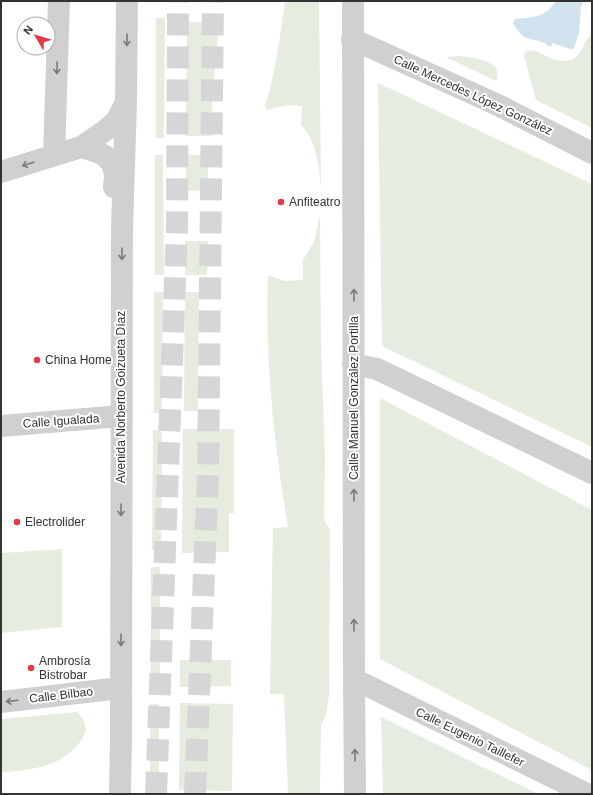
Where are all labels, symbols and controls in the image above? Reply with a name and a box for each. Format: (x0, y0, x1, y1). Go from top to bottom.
north arrow (16, 16, 56, 56)
text: N (21, 23, 35, 37)
one-way arrow (123, 33, 130, 46)
street label: Calle Mercedes López González (391, 52, 555, 138)
one-way arrow (54, 61, 61, 74)
one-way arrow (21, 161, 34, 168)
place label: Anfiteatro (289, 195, 341, 209)
marker: Anfiteatro (276, 197, 286, 207)
one-way arrow (118, 247, 126, 260)
one-way arrow (350, 289, 358, 302)
street label: Avenida Norberto Goizueta Díaz (114, 311, 128, 483)
street label: Calle Manuel González Portilla (347, 316, 361, 480)
place label: China Home (45, 353, 112, 367)
marker: China Home (32, 355, 42, 365)
street label: Calle Igualada (22, 411, 100, 431)
one-way arrow (350, 489, 358, 502)
one-way arrow (117, 503, 125, 516)
place label: Electrolider (25, 515, 85, 529)
marker: Electrolider (12, 517, 22, 527)
one-way arrow (350, 619, 358, 632)
one-way arrow (117, 633, 125, 646)
place label: Ambrosía Bistrobar (39, 654, 91, 682)
marker: Ambrosía Bistrobar (26, 663, 36, 673)
street label: Calle Bilbao (28, 684, 94, 706)
one-way arrow (6, 697, 19, 705)
street label: Calle Eugenio Taillefer (413, 705, 527, 769)
one-way arrow (351, 749, 359, 762)

